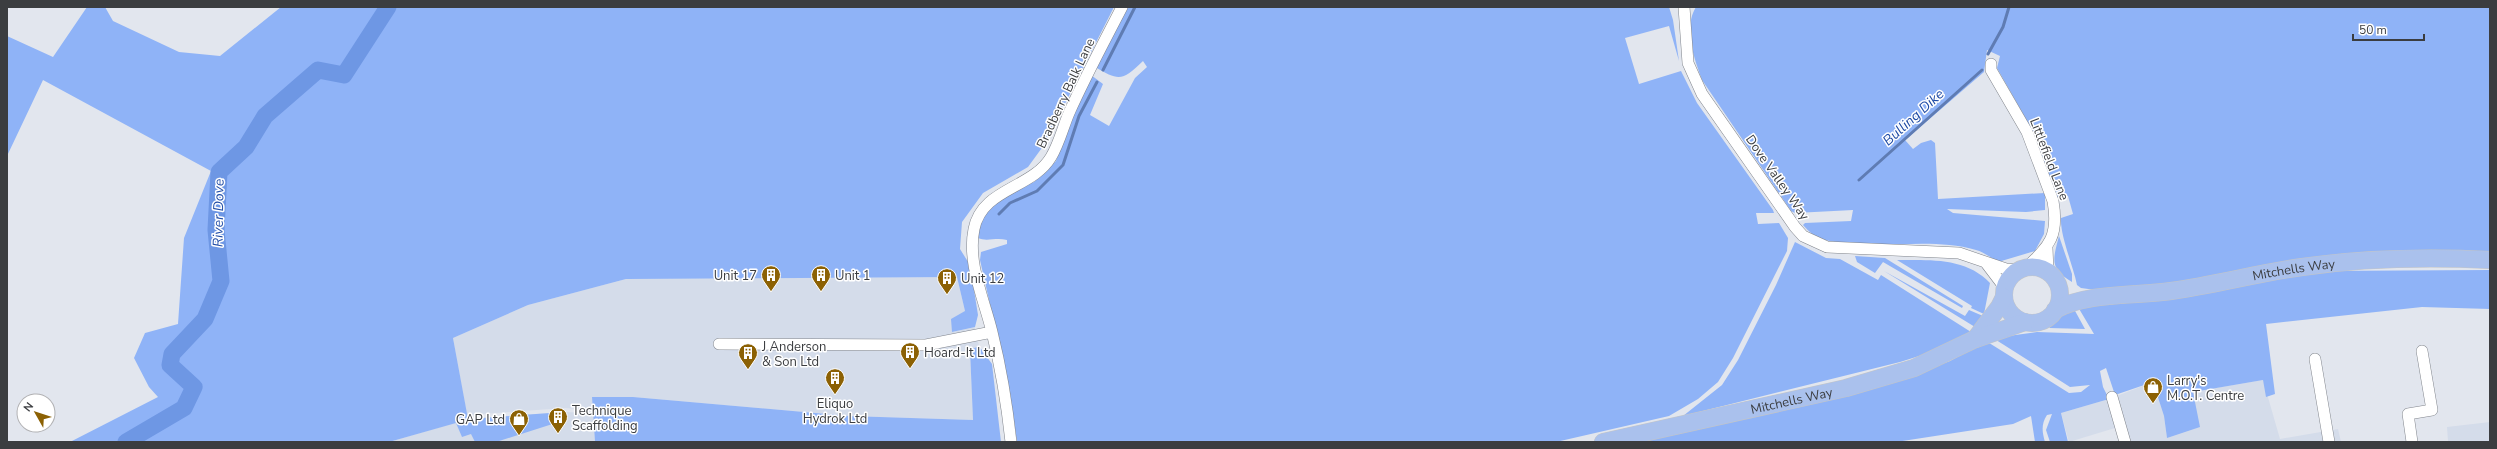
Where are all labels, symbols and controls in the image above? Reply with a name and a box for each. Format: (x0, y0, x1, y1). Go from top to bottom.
scale bar (2353, 16, 2424, 42)
text: 50 m (2359, 22, 2387, 38)
street label: Bradberry Balk Lane (1032, 35, 1099, 151)
water label: Bulling Dike (1879, 84, 1949, 150)
street label: Littlefield Lane (2025, 116, 2073, 203)
street label: Dove Valley Way (1741, 131, 1813, 224)
water label: River Dove (208, 178, 229, 247)
street label: Mitchells Way (2251, 255, 2336, 286)
building icon: Unit 17 (760, 264, 782, 292)
building icon: Unit 1 (810, 264, 832, 292)
place label: Unit 17 (714, 267, 757, 285)
place label: Unit 1 (835, 267, 871, 285)
building icon: Unit 12 (936, 267, 958, 295)
place label: Unit 12 (961, 270, 1004, 288)
place label: J Anderson & Son Ltd (761, 338, 826, 371)
building icon: Hoard-It Ltd (899, 341, 921, 369)
building icon: J Anderson & Son Ltd (737, 342, 759, 370)
place label: Hoard-It Ltd (924, 344, 996, 362)
building icon: Eliquo Hydrok Ltd (824, 367, 846, 395)
place label: Larry's M.O.T. Centre (2167, 372, 2244, 405)
shop icon: Larry's M.O.T. Centre (2142, 376, 2164, 404)
street label: Mitchells Way (1749, 383, 1835, 419)
north arrow (16, 393, 56, 433)
place label: Eliquo Hydrok Ltd (803, 395, 867, 428)
text: N (20, 399, 37, 415)
place label: Technique Scaffolding (572, 402, 638, 435)
building icon: Technique Scaffolding (547, 406, 569, 434)
shop icon: GAP Ltd (508, 408, 530, 436)
place label: GAP Ltd (456, 411, 505, 429)

